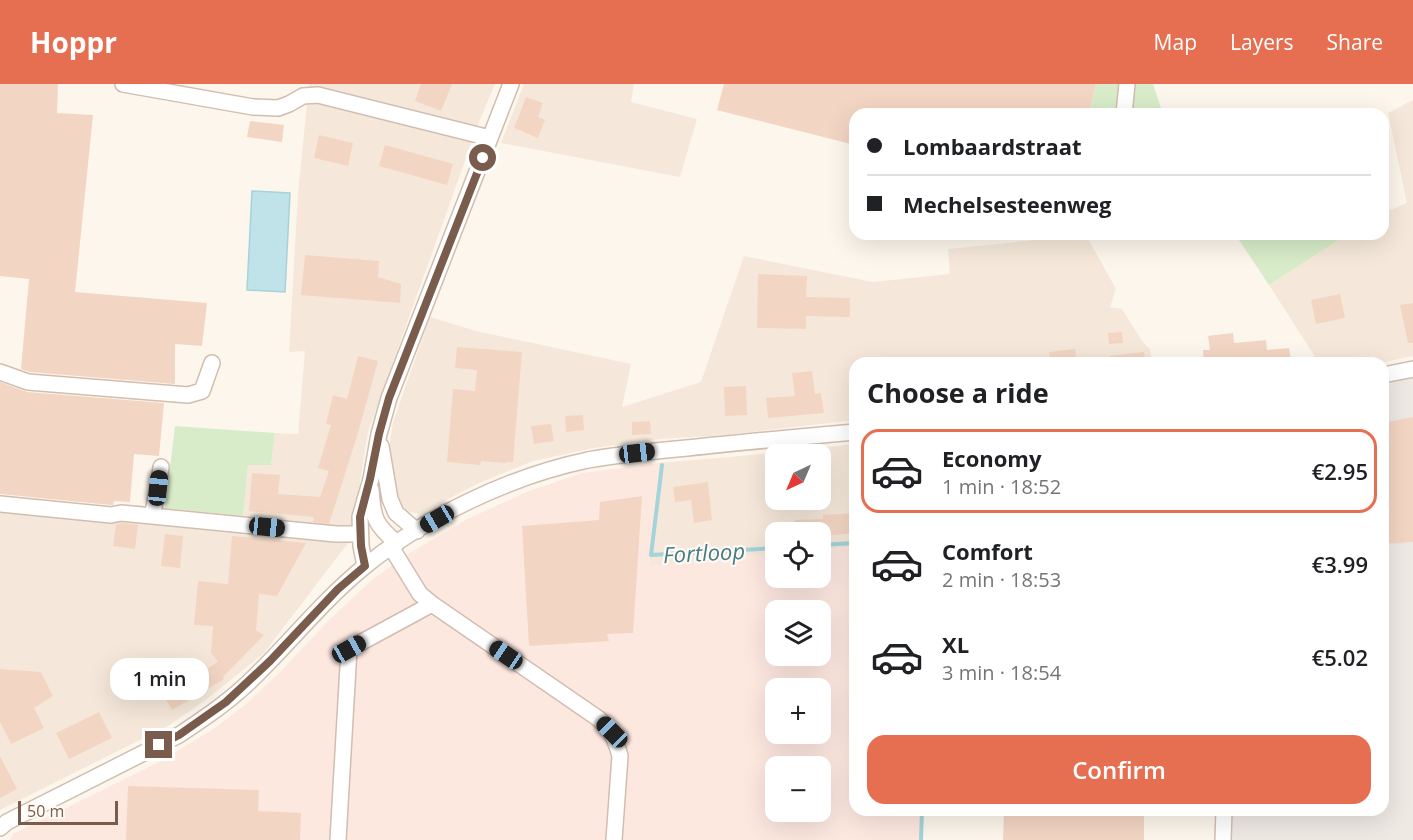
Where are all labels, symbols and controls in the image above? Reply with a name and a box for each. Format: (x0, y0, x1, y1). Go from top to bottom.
text: Hoppr (30, 23, 117, 61)
text: Map (1154, 28, 1197, 56)
text: Layers (1230, 28, 1294, 56)
text: Share (1327, 28, 1383, 56)
text: Lombaardstraat (903, 131, 1082, 161)
route start (469, 144, 496, 171)
text: Mechelsesteenweg (903, 189, 1111, 219)
text: Choose a ride (867, 374, 1049, 411)
car (618, 442, 656, 464)
text: Economy (942, 443, 1041, 473)
north arrow (765, 444, 831, 510)
map controls (765, 444, 831, 822)
icon: car (870, 444, 924, 498)
text: €2.95 (1312, 456, 1368, 486)
car (147, 469, 169, 507)
text: 1 min · 18:52 (942, 473, 1061, 500)
car (417, 502, 457, 536)
car (248, 516, 286, 538)
button: locate (765, 522, 831, 588)
water label: Fortloop (662, 535, 746, 569)
text: Comfort (942, 536, 1033, 566)
icon: car (870, 537, 924, 591)
text: €3.99 (1312, 549, 1368, 579)
text: 2 min · 18:53 (942, 566, 1061, 593)
button: layers (765, 600, 831, 666)
text: XL (942, 629, 969, 659)
icon: car (870, 630, 924, 684)
car (329, 632, 369, 666)
car (486, 637, 526, 673)
text: €5.02 (1312, 642, 1368, 672)
callout: 1 min (110, 658, 208, 700)
text: 3 min · 18:54 (942, 659, 1061, 686)
text: 1 min (133, 665, 187, 692)
button: + (765, 678, 831, 744)
car (593, 713, 631, 751)
route end (145, 731, 172, 758)
button: Confirm (867, 735, 1371, 804)
button: − (765, 756, 831, 822)
scale bar (18, 798, 118, 826)
text: 50 m (27, 800, 64, 822)

